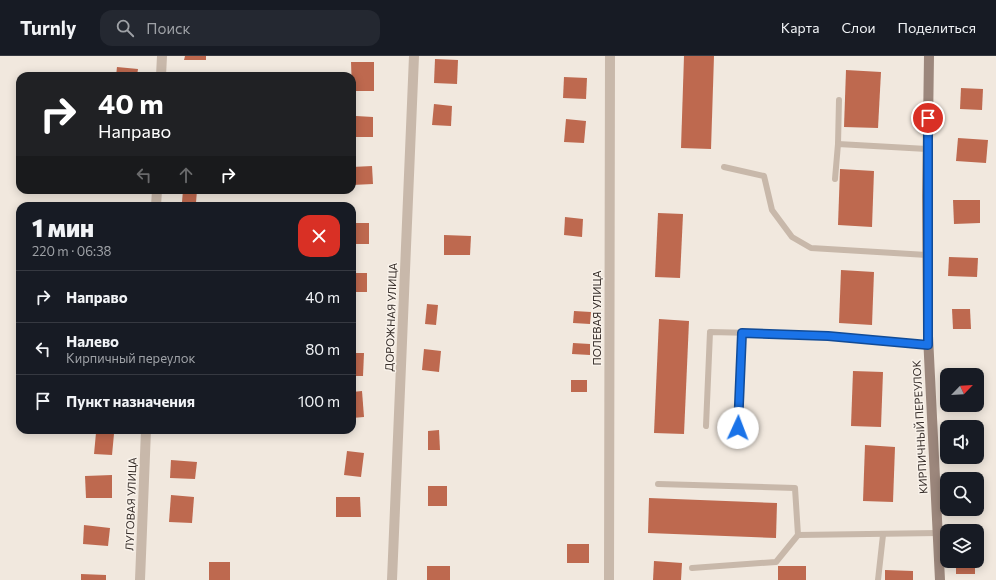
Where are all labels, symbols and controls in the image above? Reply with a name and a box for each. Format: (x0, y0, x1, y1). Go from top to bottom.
search box (100, 10, 380, 46)
text: Turnly (20, 16, 76, 39)
icon: search (114, 17, 136, 39)
text: Поиск (146, 19, 191, 37)
text: Карта (781, 19, 819, 36)
text: Слои (841, 19, 876, 36)
text: Поделиться (898, 19, 976, 36)
text: 40 m (98, 86, 164, 120)
icon: right (32, 88, 84, 140)
pin (911, 101, 945, 135)
icon: arrive (917, 107, 939, 129)
text: Направо (98, 120, 171, 142)
icon: left (133, 164, 155, 186)
icon: ahead (175, 164, 197, 186)
icon: right (217, 164, 239, 186)
text: 1 мин (32, 213, 94, 242)
button: close (298, 215, 340, 257)
text: 220 m · 06:38 (32, 243, 112, 259)
street label: ДОРОЖНАЯ УЛИЦА (382, 262, 399, 372)
street label: ПОЛЕВАЯ УЛИЦА (590, 270, 603, 365)
icon: right (32, 286, 54, 308)
text: Направо (66, 288, 128, 306)
text: 40 m (305, 288, 340, 306)
text: Налево (66, 332, 119, 350)
icon: left (32, 338, 54, 360)
text: 80 m (305, 340, 340, 358)
text: Кирпичный переулок (66, 350, 195, 366)
street label: КИРПИЧНЫЙ ПЕРЕУЛОК (908, 359, 930, 494)
north arrow (940, 368, 984, 412)
map controls (940, 368, 984, 568)
icon: arrive (32, 390, 54, 412)
text: Пункт назначения (66, 392, 195, 410)
text: 100 m (298, 392, 340, 410)
position arrow (717, 407, 759, 449)
button: sound (940, 420, 984, 464)
street label: ЛУГОВАЯ УЛИЦА (122, 457, 139, 551)
button: search (940, 472, 984, 516)
button: layers (940, 524, 984, 568)

